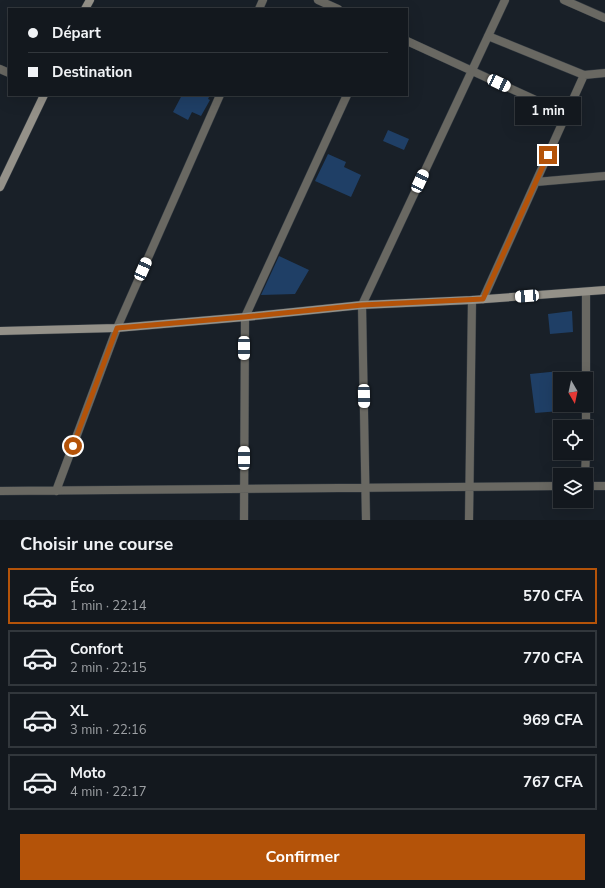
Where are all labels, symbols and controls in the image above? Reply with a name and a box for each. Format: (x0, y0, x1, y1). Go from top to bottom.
text: Départ (52, 23, 101, 43)
text: Destination (52, 62, 132, 82)
car (486, 72, 512, 94)
callout: 1 min (515, 97, 581, 125)
text: 1 min (531, 102, 565, 120)
route end (539, 146, 557, 164)
car (409, 168, 431, 194)
car (133, 256, 153, 282)
car (515, 289, 539, 303)
car (238, 336, 250, 360)
north arrow (553, 372, 593, 412)
map controls (553, 372, 593, 508)
car (358, 384, 370, 408)
button: locate (553, 420, 593, 460)
route start (64, 437, 82, 455)
car (238, 446, 250, 470)
button: layers (553, 468, 593, 508)
text: Choisir une course (20, 532, 173, 556)
text: Éco (70, 577, 94, 597)
icon: car (22, 578, 58, 614)
text: 570 CFA (523, 586, 583, 606)
text: 1 min · 22:14 (70, 597, 146, 615)
text: Confort (70, 639, 123, 659)
icon: car (22, 640, 58, 676)
text: 770 CFA (523, 648, 583, 668)
text: 2 min · 22:15 (70, 659, 146, 677)
text: XL (70, 701, 89, 721)
icon: car (22, 702, 58, 738)
text: 969 CFA (523, 710, 583, 730)
text: 3 min · 22:16 (70, 721, 146, 739)
text: Moto (70, 763, 106, 783)
icon: car (22, 764, 58, 800)
text: 767 CFA (523, 772, 583, 792)
text: 4 min · 22:17 (70, 783, 146, 801)
button: Confirmer (20, 834, 585, 880)

